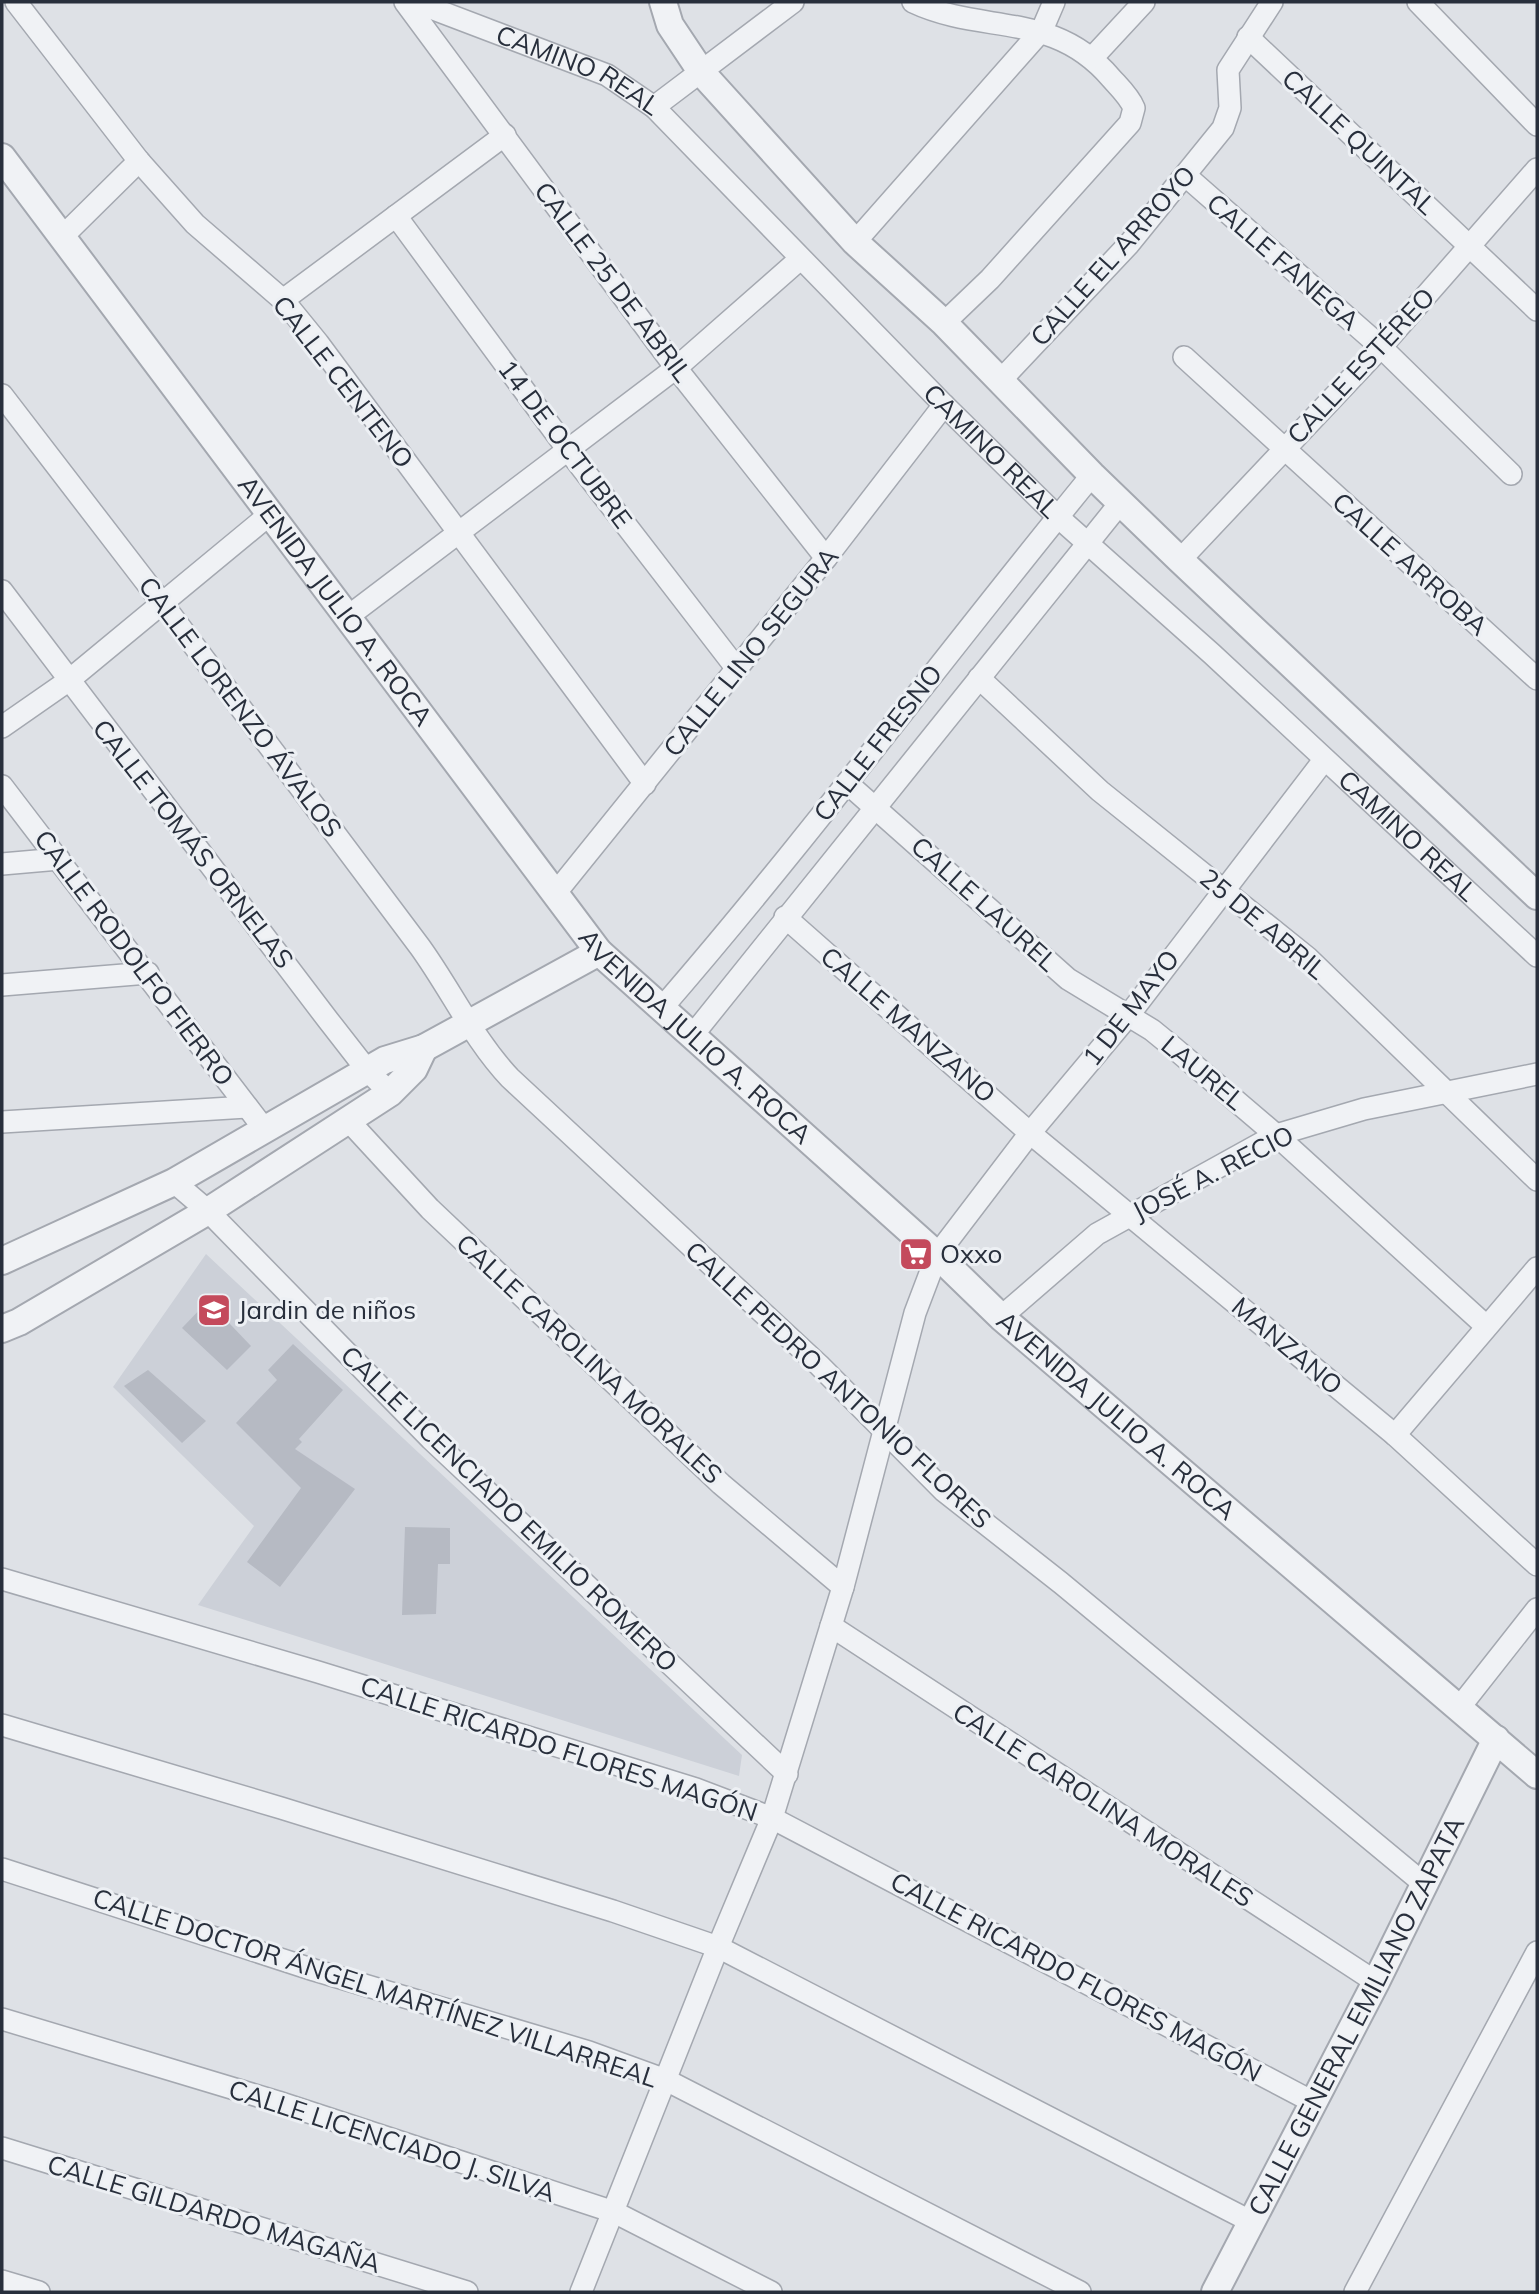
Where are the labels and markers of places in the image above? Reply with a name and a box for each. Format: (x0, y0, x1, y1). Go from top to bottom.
supermarket icon: Oxxo (897, 1235, 935, 1273)
place label: Oxxo (940, 1237, 1002, 1270)
school or university icon: Jardin de niños (195, 1291, 233, 1329)
place label: Jardin de niños (238, 1293, 416, 1326)

